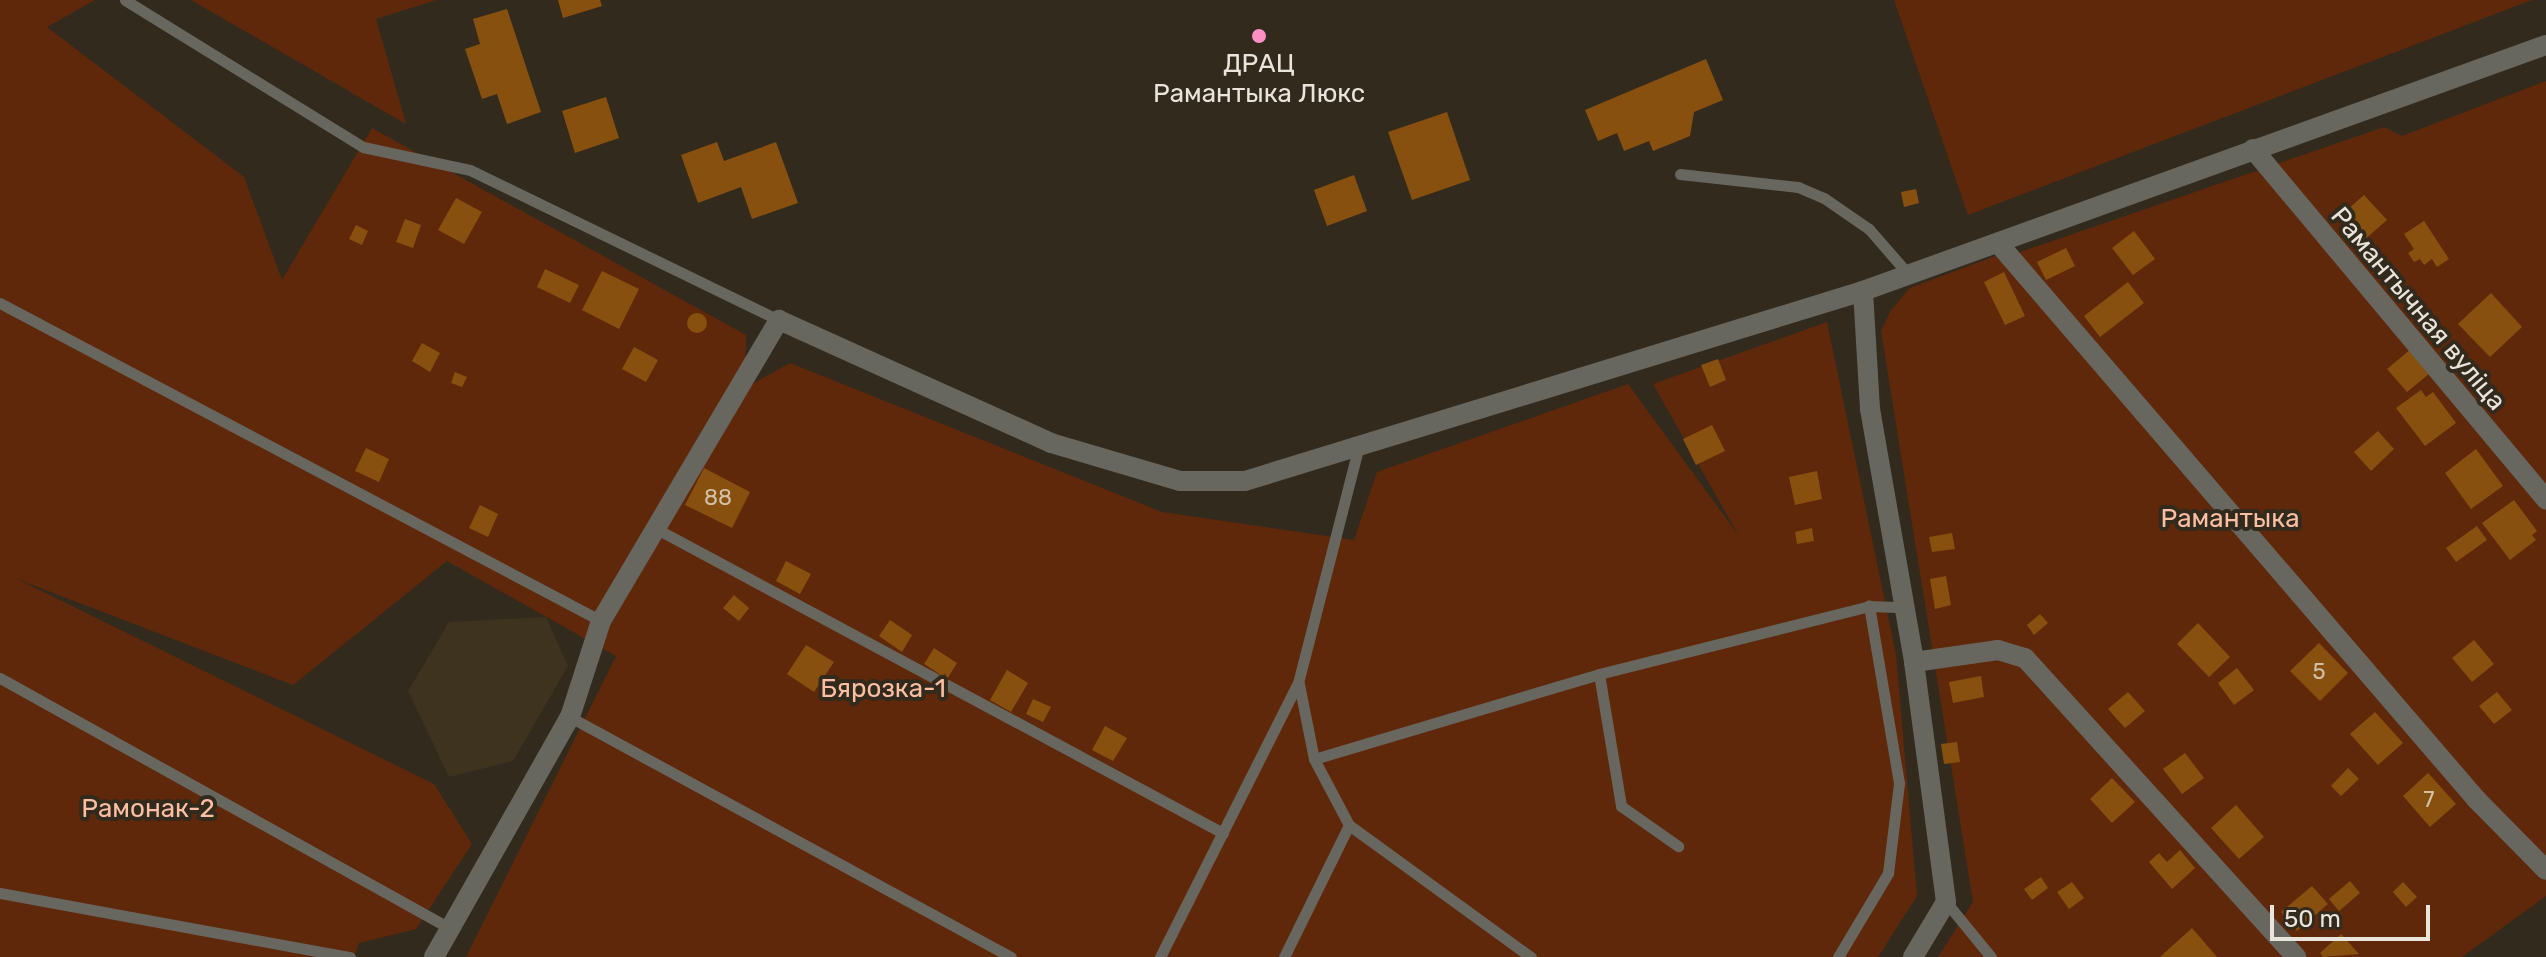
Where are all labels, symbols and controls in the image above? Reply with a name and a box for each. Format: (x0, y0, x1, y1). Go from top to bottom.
marker: ДРАЦ Рамантыка Люкс (1250, 27, 1268, 45)
place label: ДРАЦ Рамантыка Люкс (1153, 48, 1365, 110)
street label: Рамантычная вуліца (2324, 201, 2512, 417)
house number: 88 (704, 485, 732, 511)
park label: Рамантыка (2161, 503, 2299, 535)
house number: 5 (2312, 659, 2326, 685)
park label: Бярозка-1 (820, 673, 946, 705)
house number: 7 (2423, 787, 2435, 813)
park label: Рамонак-2 (81, 793, 215, 825)
scale bar (2274, 889, 2434, 939)
text: 50 m (2284, 905, 2341, 933)

